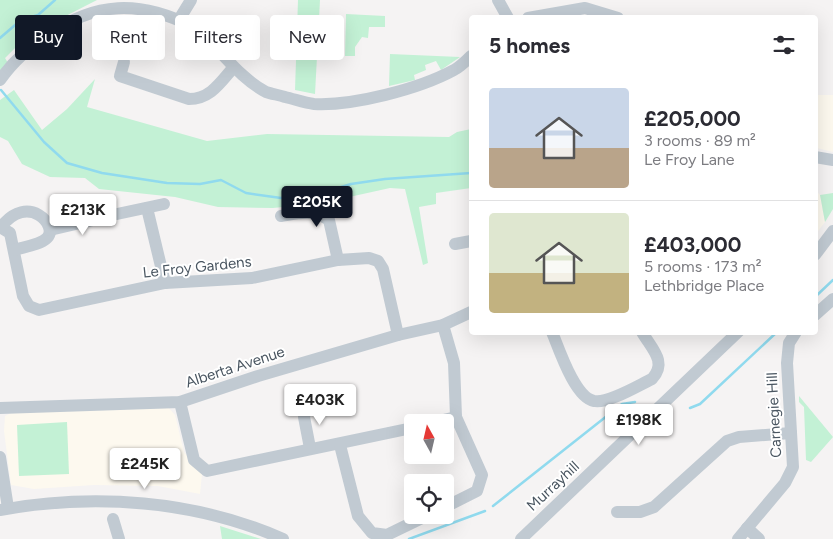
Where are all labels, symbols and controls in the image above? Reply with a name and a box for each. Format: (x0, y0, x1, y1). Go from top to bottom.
chip: Buy (15, 15, 82, 60)
chip: Rent (92, 15, 165, 60)
chip: Filters (175, 15, 260, 60)
chip: New (270, 15, 344, 60)
icon: filters (770, 31, 798, 59)
text: 5 homes (489, 33, 570, 58)
text: £205,000 (644, 106, 741, 131)
icon: home (529, 108, 589, 168)
text: 3 rooms · 89 m² (644, 131, 756, 150)
text: Le Froy Lane (644, 150, 735, 169)
pin: £205K (282, 186, 352, 228)
text: £205K (292, 192, 342, 211)
pin: £213K (48, 194, 118, 236)
text: £213K (60, 200, 106, 219)
text: £403,000 (644, 232, 741, 257)
icon: home (529, 233, 589, 293)
street label: Le Froy Gardens (142, 252, 252, 282)
text: 5 rooms · 173 m² (644, 257, 761, 276)
text: Lethbridge Place (644, 276, 764, 295)
street label: Alberta Avenue (183, 342, 287, 392)
street label: Carnegie Hill (763, 372, 785, 458)
pin: £403K (285, 384, 355, 426)
text: £403K (295, 390, 345, 409)
pin: £198K (604, 404, 674, 446)
text: £198K (616, 410, 662, 429)
north arrow (404, 414, 454, 464)
map controls (404, 414, 454, 524)
pin: £245K (110, 448, 180, 490)
text: £245K (121, 454, 169, 473)
street label: Murrayhill (523, 457, 583, 515)
button: locate (404, 474, 454, 524)

